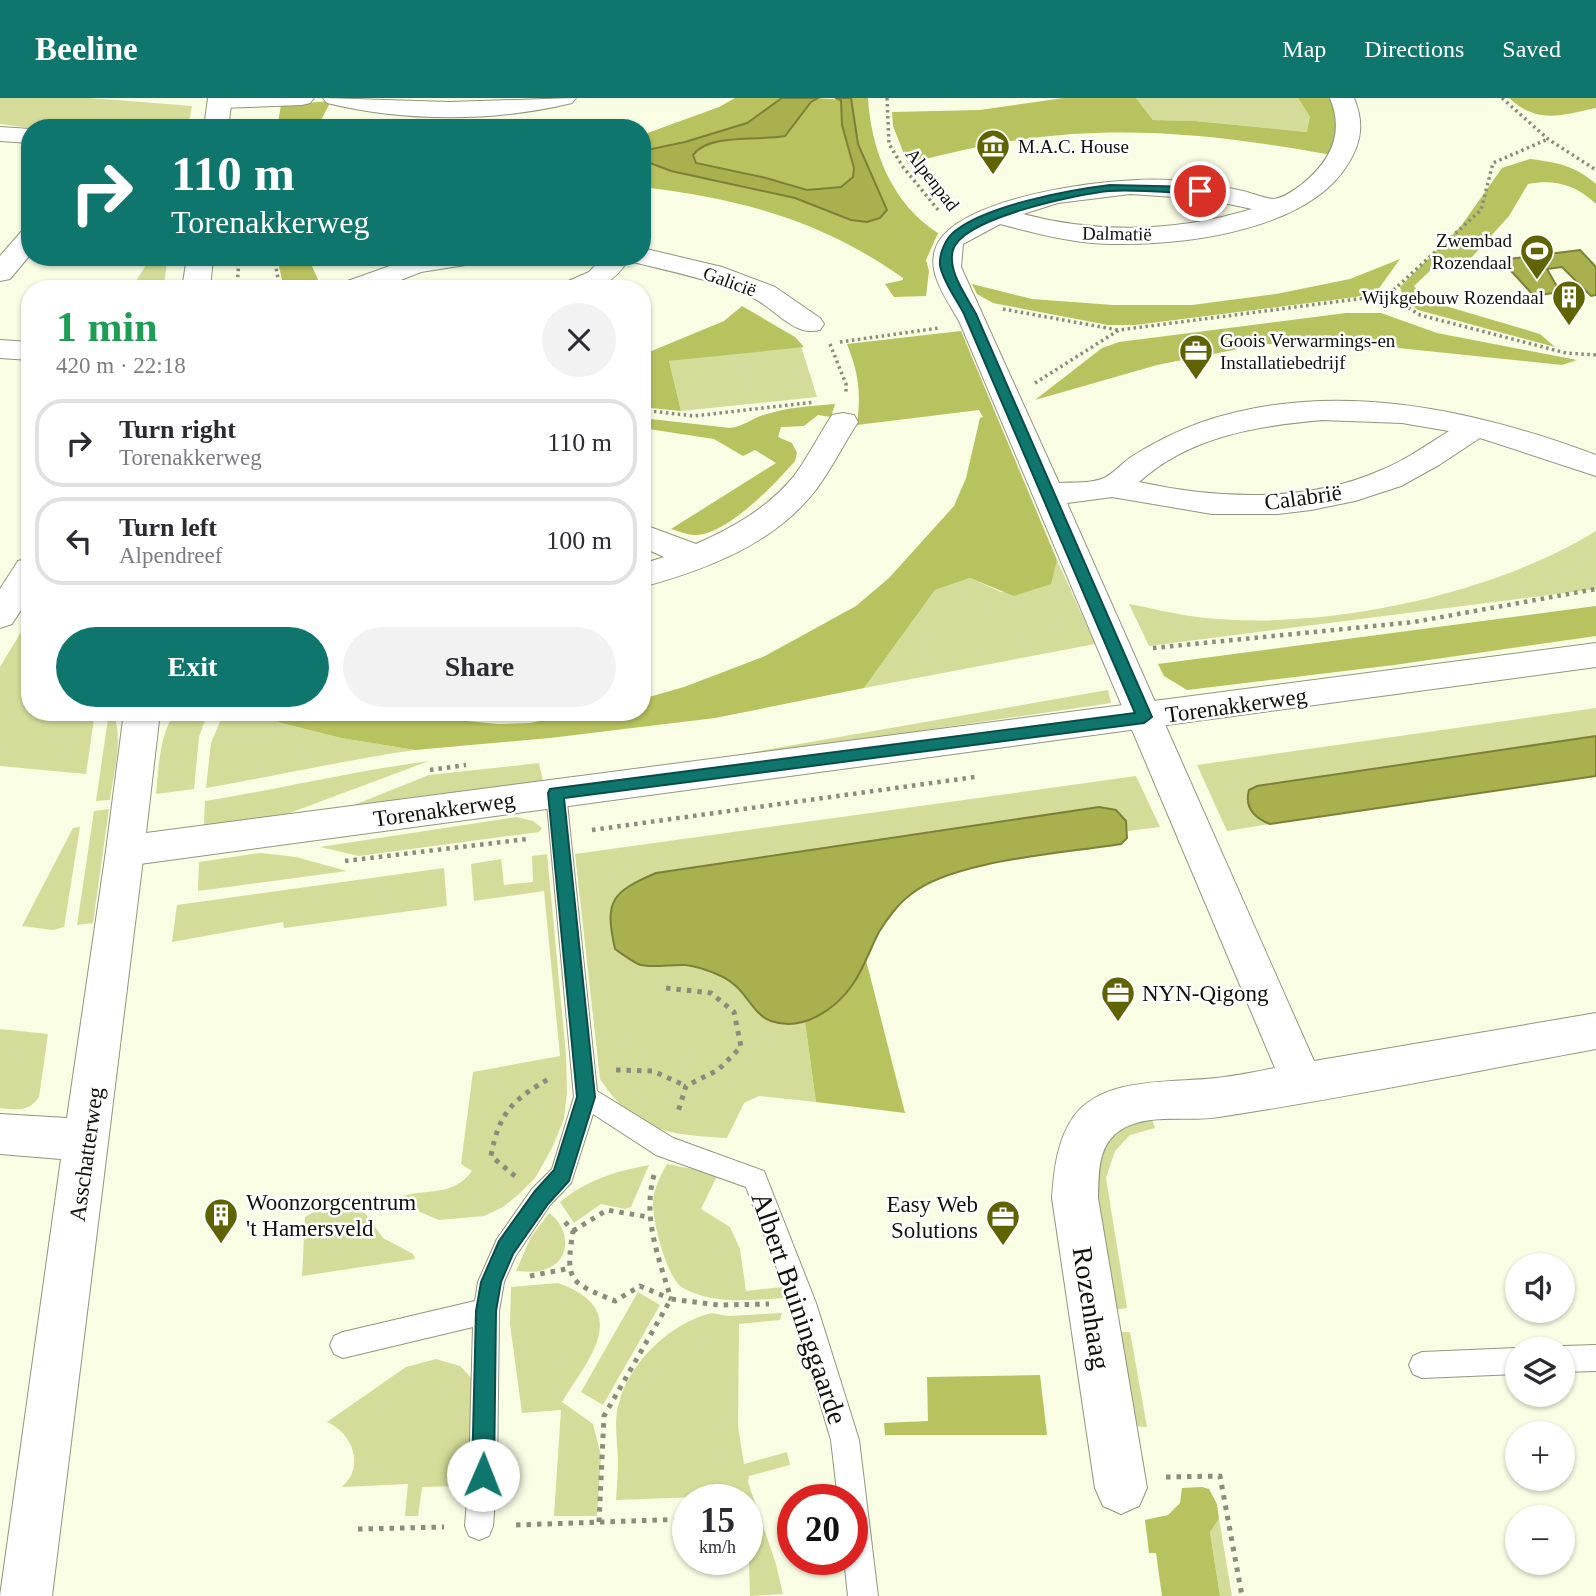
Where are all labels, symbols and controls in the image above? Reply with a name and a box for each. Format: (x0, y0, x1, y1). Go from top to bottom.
text: Beeline (35, 31, 138, 67)
text: Map (1282, 36, 1326, 62)
text: Directions (1364, 36, 1464, 62)
text: Saved (1502, 36, 1561, 62)
museum icon: M.A.C. House (974, 127, 1012, 176)
place label: M.A.C. House (1018, 136, 1129, 157)
street label: Alpenpad (902, 144, 964, 215)
text: 110 m (171, 146, 295, 201)
icon: right (56, 147, 147, 238)
pin (1170, 161, 1230, 221)
icon: arrive (1181, 172, 1219, 210)
text: Torenakkerweg (171, 204, 370, 240)
street label: Dalmatië (1082, 222, 1152, 245)
place label: Zwembad Rozendaal (1432, 230, 1512, 273)
sports icon: Zwembad Rozendaal (1518, 232, 1556, 281)
street label: Galicië (700, 262, 759, 301)
building icon: Wijkgebouw Rozendaal (1550, 278, 1588, 327)
place label: Wijkgebouw Rozendaal (1362, 287, 1544, 308)
button: close (542, 303, 616, 377)
text: 1 min (56, 304, 158, 350)
place label: Goois Verwarmings-en Installatiebedrijf (1220, 330, 1396, 373)
office icon: Goois Verwarmings-en Installatiebedrijf (1177, 332, 1215, 381)
text: 420 m · 22:18 (56, 353, 186, 378)
text: Turn right (119, 415, 236, 444)
icon: right (60, 424, 98, 462)
text: 110 m (547, 428, 612, 457)
text: Torenakkerweg (119, 445, 262, 470)
street label: Calabrië (1263, 480, 1343, 515)
text: Turn left (119, 513, 217, 542)
icon: left (60, 522, 98, 560)
text: 100 m (546, 526, 612, 555)
text: Alpendreef (119, 543, 222, 568)
button: Exit (56, 627, 329, 707)
button: Share (343, 627, 616, 707)
street label: Torenakkerweg (1164, 683, 1309, 728)
street label: Torenakkerweg (372, 787, 517, 832)
office icon: NYN-Qigong (1099, 974, 1137, 1023)
place label: NYN-Qigong (1142, 981, 1269, 1006)
street label: Asschatterweg (65, 1085, 108, 1223)
street label: Albert Buininggaarde (745, 1188, 854, 1428)
place label: Woonzorgcentrum 't Hamersveld (246, 1190, 416, 1241)
place label: Easy Web Solutions (886, 1192, 978, 1243)
building icon: Woonzorgcentrum 't Hamersveld (202, 1196, 240, 1245)
office icon: Easy Web Solutions (984, 1198, 1022, 1247)
street label: Rozenhaag (1066, 1244, 1117, 1372)
map controls (1505, 1253, 1575, 1575)
button: sound (1505, 1253, 1575, 1323)
button: layers (1505, 1337, 1575, 1407)
button: + (1505, 1421, 1575, 1491)
position arrow (446, 1438, 520, 1512)
speed limit sign: 20 (777, 1484, 868, 1575)
text: 15 (700, 1501, 735, 1540)
button: − (1505, 1505, 1575, 1575)
text: km/h (699, 1537, 736, 1557)

